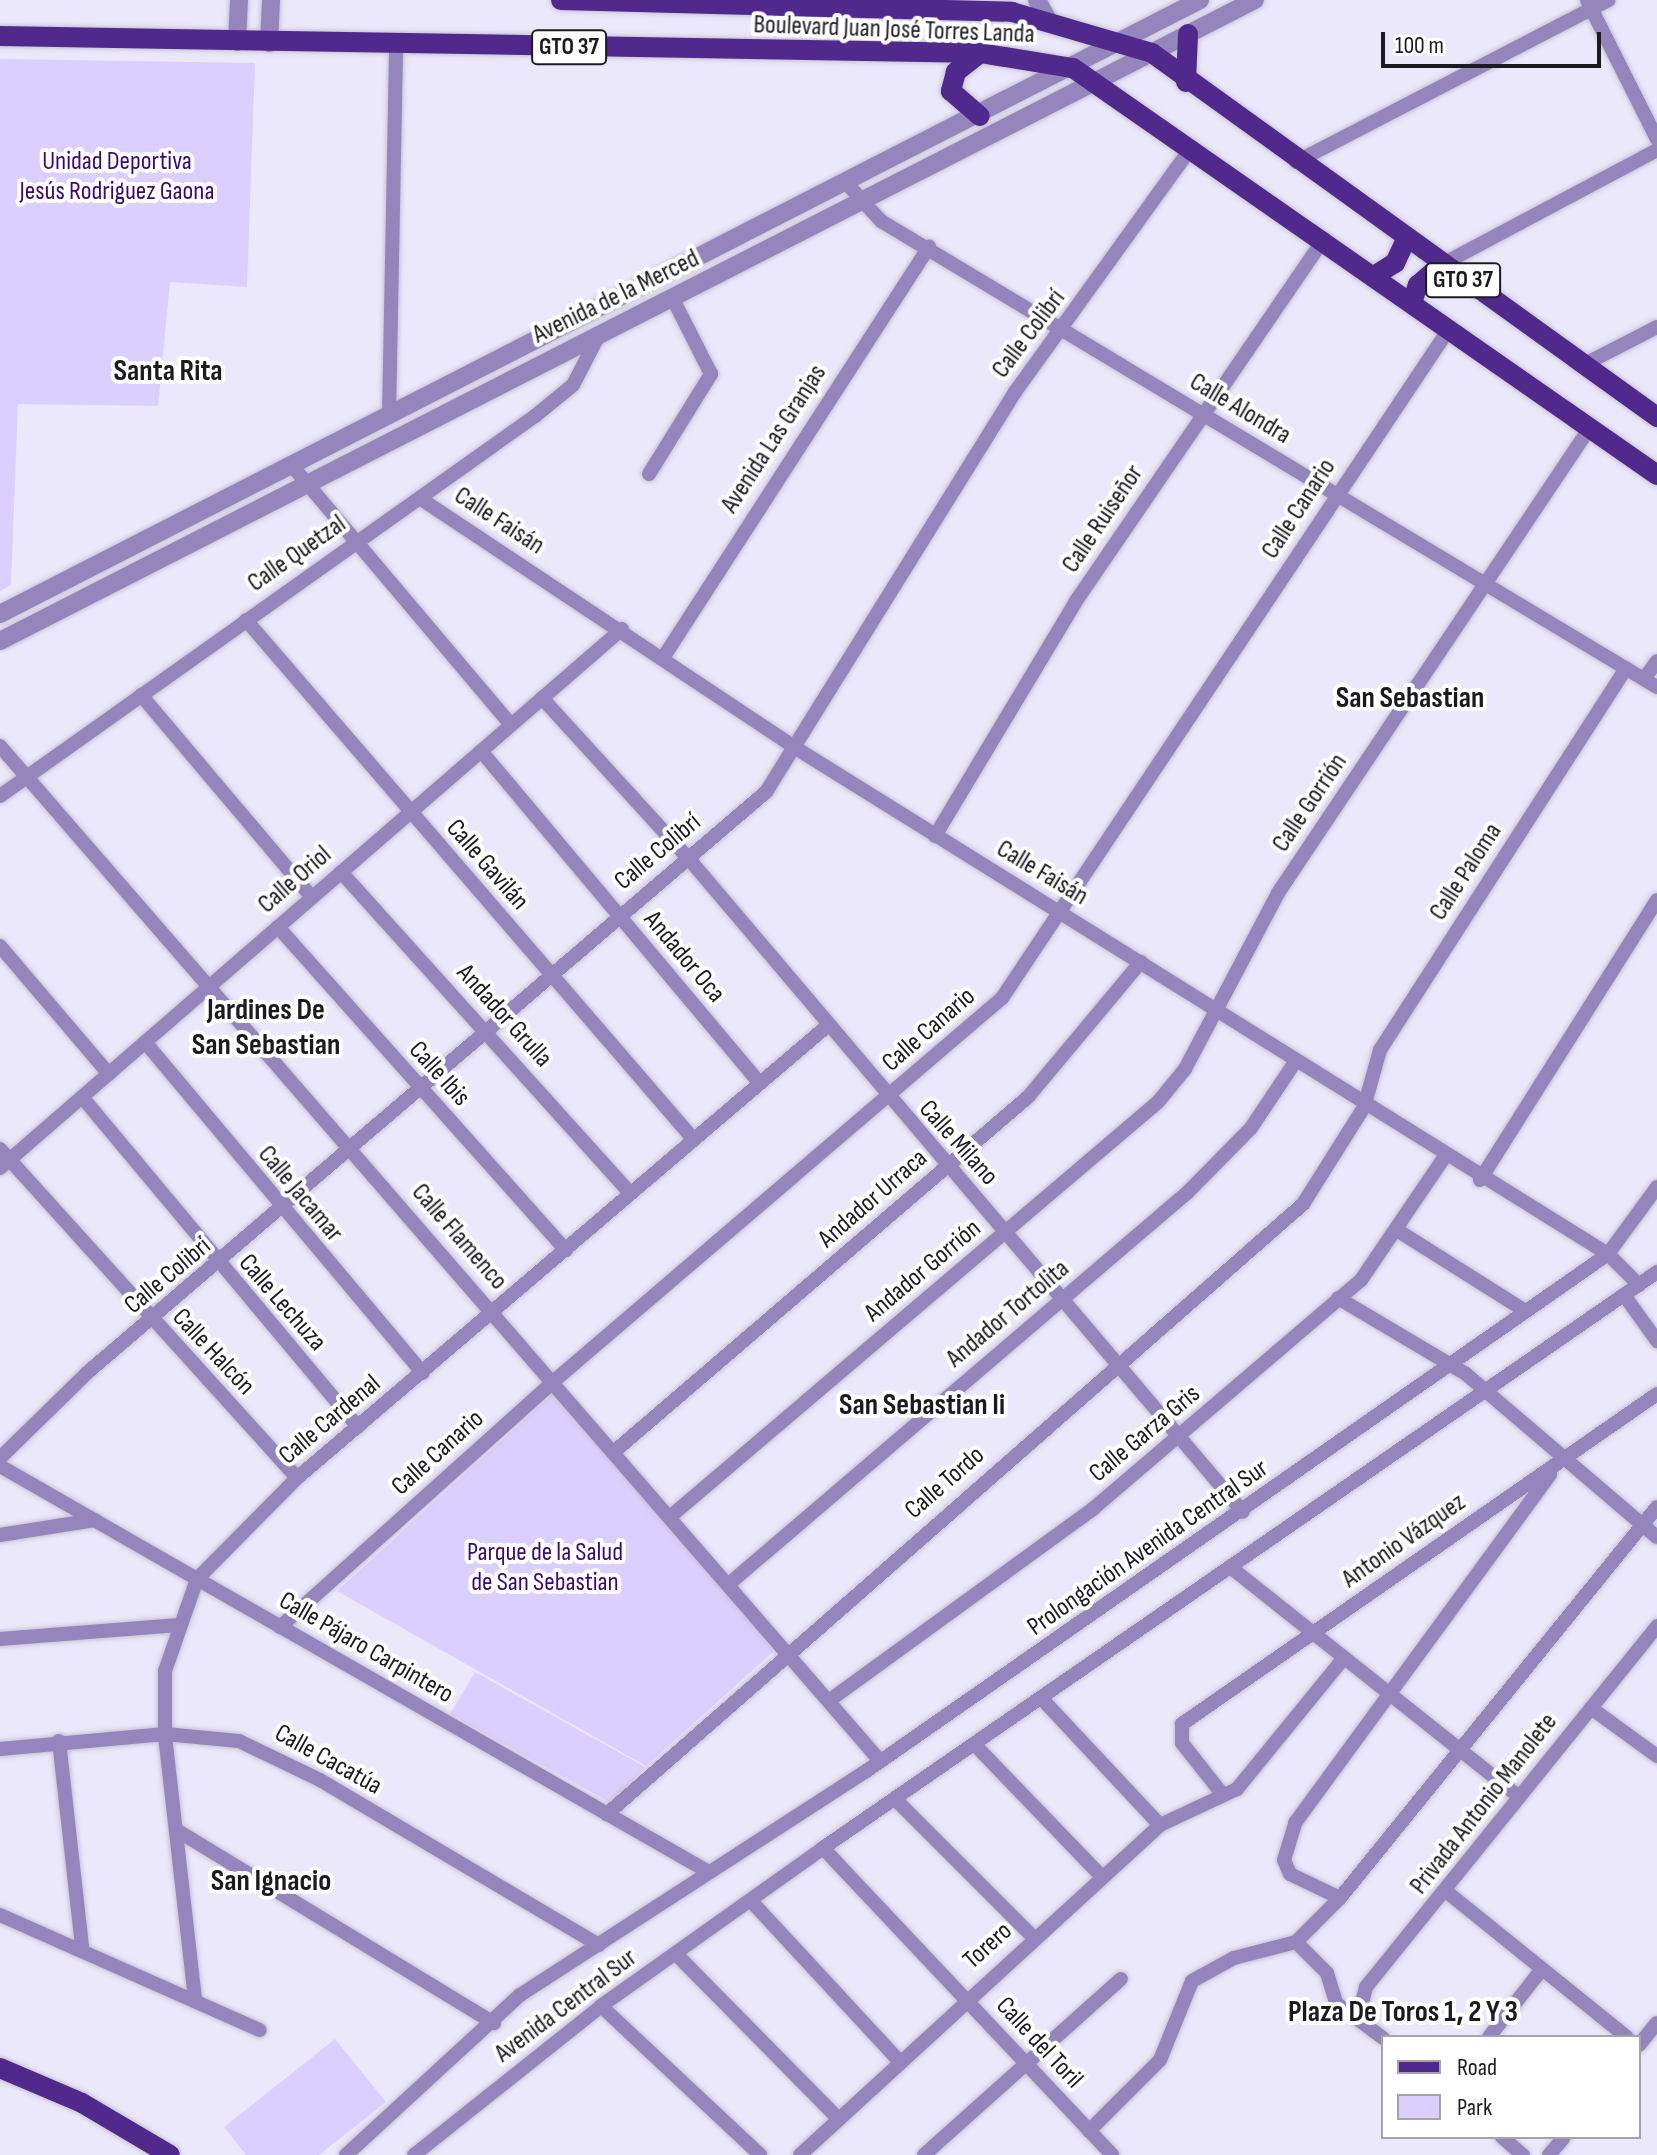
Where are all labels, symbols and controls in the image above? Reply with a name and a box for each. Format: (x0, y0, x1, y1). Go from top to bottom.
street label: Boulevard Juan José Torres Landa (753, 10, 1035, 50)
scale bar (1385, 16, 1605, 66)
road number: GTO 37 (531, 27, 607, 67)
text: 100 m (1395, 31, 1444, 60)
park label: Unidad Deportiva Jesús Rodriguez Gaona (19, 146, 215, 208)
street label: Avenida de la Merced (528, 243, 704, 351)
road number: GTO 37 (1425, 260, 1501, 300)
street label: Calle Colibrí (986, 284, 1072, 384)
district label: Santa Rita (113, 353, 223, 389)
street label: Avenida Las Granjas (715, 359, 833, 519)
street label: Calle Alondra (1184, 367, 1296, 451)
street label: Calle Canario (1255, 453, 1343, 565)
street label: Calle Ruiseñor (1056, 459, 1150, 579)
street label: Calle Faisán (448, 480, 550, 562)
street label: Calle Quetzal (242, 509, 352, 599)
district label: San Sebastian (1336, 680, 1484, 716)
street label: Calle Gorrión (1266, 748, 1354, 858)
street label: Calle Colibrí (609, 807, 707, 897)
street label: Calle Gavilán (439, 813, 535, 917)
street label: Calle Paloma (1423, 818, 1509, 926)
street label: Calle Faisán (991, 834, 1093, 912)
street label: Calle Oriol (252, 840, 338, 920)
street label: Andador Oca (637, 905, 731, 1009)
street label: Andador Grulla (450, 958, 558, 1074)
street label: Calle Canario (876, 981, 982, 1079)
district label: Jardines De San Sebastian (192, 992, 340, 1062)
street label: Calle Ibis (402, 1035, 476, 1113)
street label: Calle Milano (912, 1094, 1004, 1192)
street label: Calle Jacamar (251, 1140, 349, 1248)
street label: Andador Urraca (812, 1143, 934, 1255)
street label: Calle Flamenco (404, 1178, 514, 1296)
street label: Andador Gorrión (858, 1213, 988, 1329)
street label: Calle Colibrí (119, 1231, 217, 1321)
street label: Calle Lechuza (232, 1248, 332, 1358)
street label: Andador Tortolita (940, 1254, 1076, 1374)
street label: Calle Halcón (165, 1302, 261, 1402)
street label: Calle Cardenal (273, 1369, 387, 1471)
street label: Calle Garza Gris (1083, 1379, 1207, 1489)
district label: San Sebastian Ii (839, 1387, 1005, 1423)
street label: Calle Canario (386, 1404, 490, 1502)
street label: Calle Tordo (899, 1440, 991, 1526)
street label: Prolongación Avenida Central Sur (1022, 1453, 1274, 1643)
street label: Antonio Vázquez (1336, 1487, 1472, 1595)
park label: Parque de la Salud de San Sebastian (467, 1537, 623, 1598)
street label: Calle Pájaro Carpintero (273, 1585, 459, 1711)
street label: Privada Antonio Manolete (1404, 1707, 1564, 1901)
street label: Calle Cacatúa (269, 1718, 387, 1802)
district label: San Ignacio (211, 1863, 331, 1899)
street label: Torero (957, 1916, 1019, 1976)
street label: Avenida Central Sur (489, 1943, 643, 2069)
street label: Calle del Toril (989, 1991, 1089, 2095)
district label: Plaza De Toros 1, 2 Y 3 (1288, 1994, 1518, 2030)
legend (1381, 2035, 1641, 2139)
text: Road (1457, 2053, 1497, 2082)
text: Park (1457, 2093, 1492, 2122)

